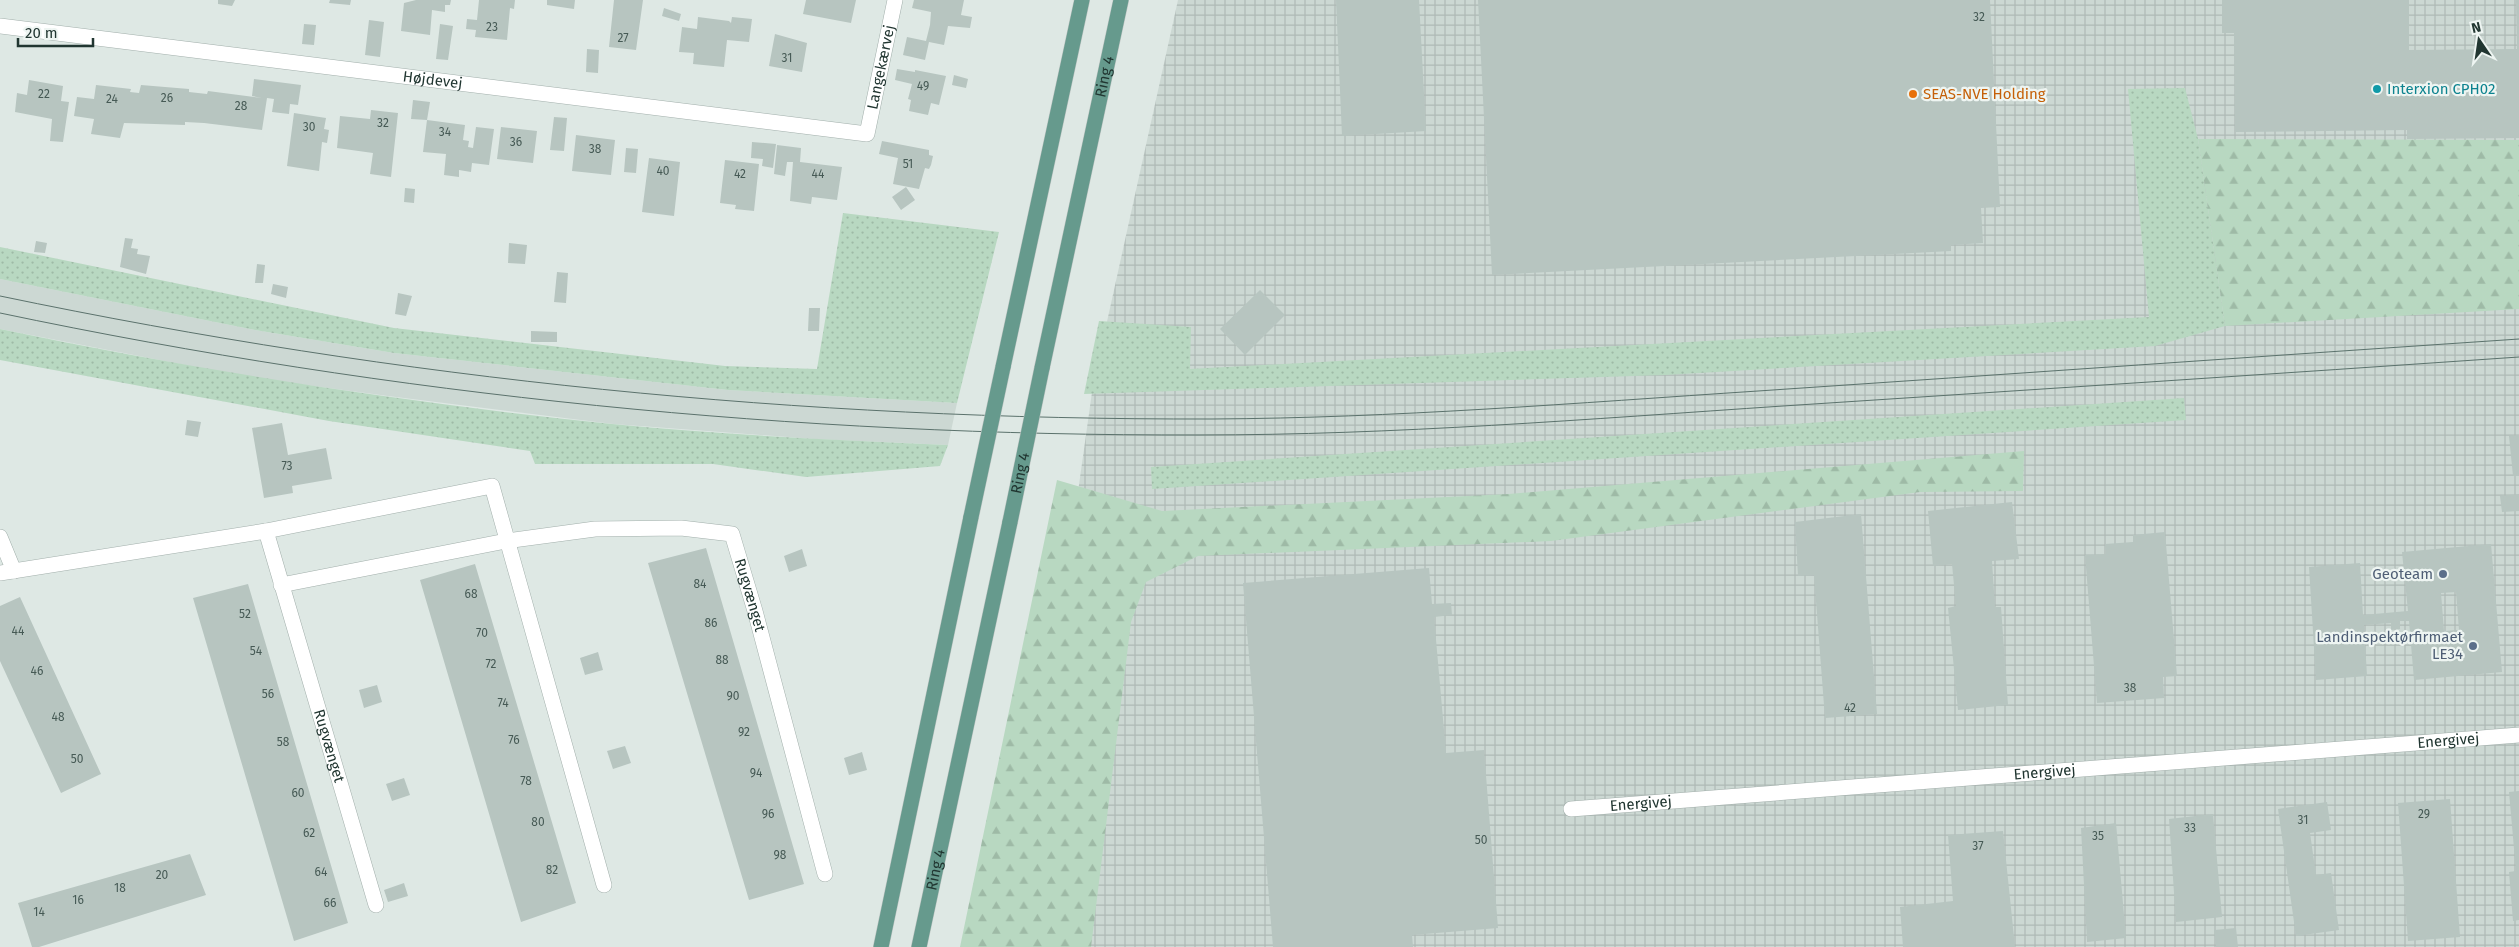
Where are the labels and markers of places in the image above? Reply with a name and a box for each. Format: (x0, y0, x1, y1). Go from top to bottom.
place label: Interxion CPH02 (2387, 80, 2495, 98)
marker: Interxion CPH02 (2371, 83, 2383, 95)
place label: SEAS-NVE Holding (1923, 85, 2046, 103)
marker: SEAS-NVE Holding (1907, 88, 1919, 100)
place label: Geoteam (2372, 565, 2433, 583)
marker: Geoteam (2437, 568, 2449, 580)
place label: Landinspektørfirmaet LE34 (2316, 628, 2464, 663)
marker: Landinspektørfirmaet LE34 (2467, 640, 2479, 652)

